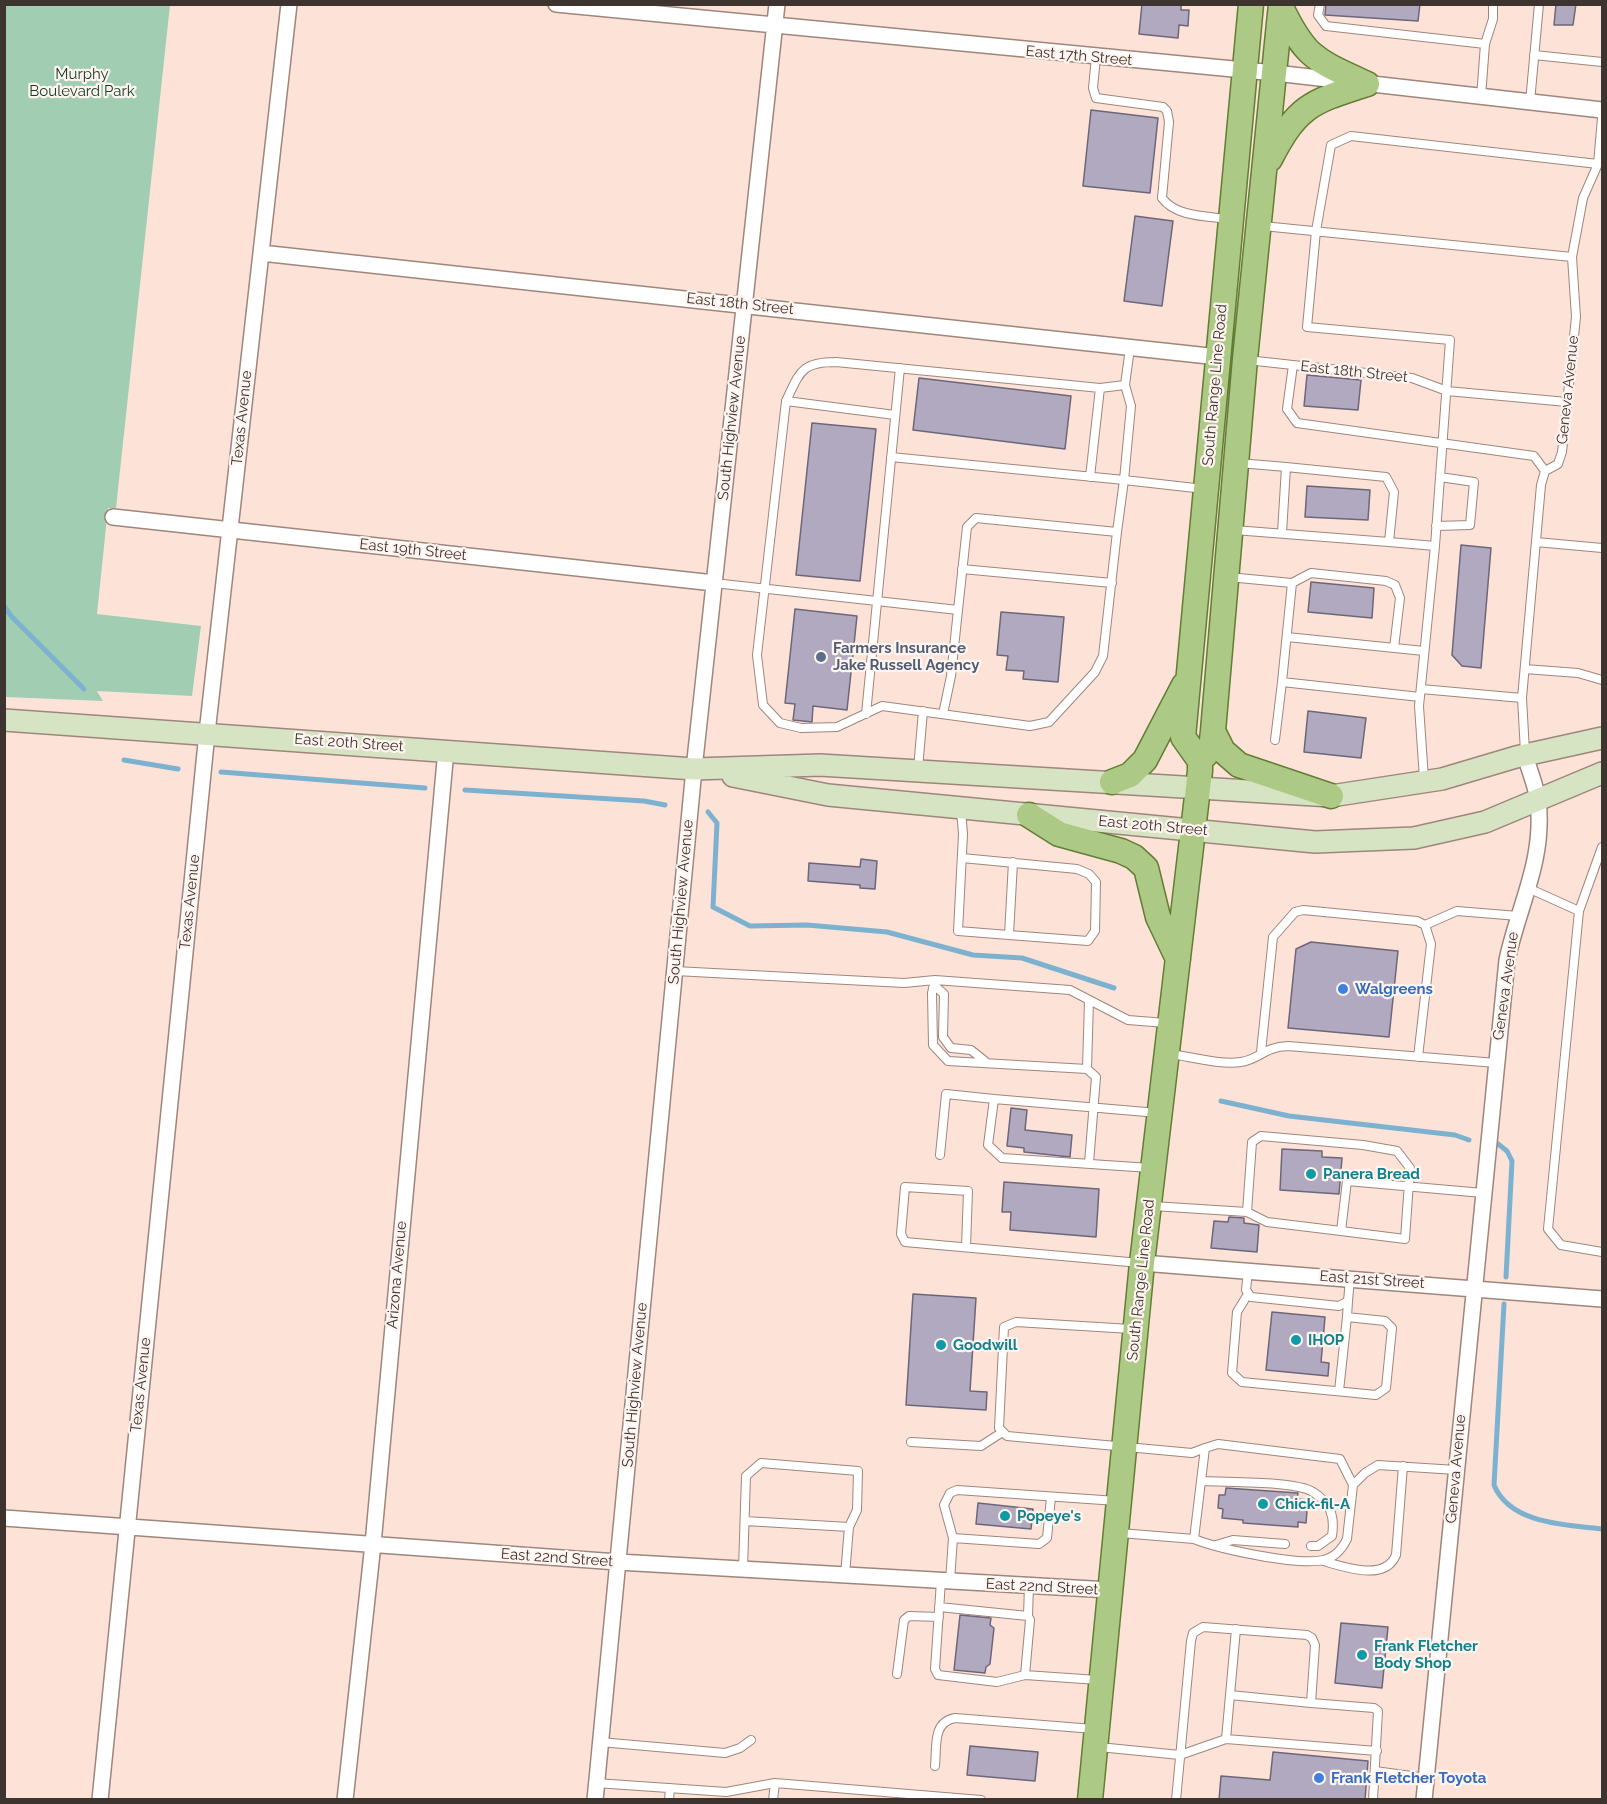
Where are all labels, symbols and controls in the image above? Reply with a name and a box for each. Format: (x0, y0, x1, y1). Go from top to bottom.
street label: East 17th Street (1025, 42, 1133, 70)
park label: Murphy Boulevard Park (29, 65, 135, 100)
street label: East 18th Street (685, 289, 795, 319)
street label: South Range Line Road (1199, 303, 1231, 467)
street label: South Highview Avenue (714, 335, 750, 501)
street label: Geneva Avenue (1553, 335, 1583, 445)
street label: East 18th Street (1299, 357, 1409, 387)
street label: Texas Avenue (228, 370, 256, 466)
street label: East 19th Street (358, 535, 468, 565)
place label: Farmers Insurance Jake Russell Agency (833, 639, 979, 674)
marker: Farmers Insurance Jake Russell Agency (814, 650, 828, 664)
street label: East 20th Street (294, 730, 404, 756)
street label: East 20th Street (1098, 812, 1208, 840)
street label: South Highview Avenue (665, 819, 697, 985)
street label: Texas Avenue (176, 854, 204, 950)
street label: Geneva Avenue (1489, 931, 1523, 1041)
place label: Walgreens (1355, 980, 1433, 998)
marker: Walgreens (1336, 982, 1350, 996)
place label: Panera Bread (1323, 1165, 1420, 1183)
marker: Panera Bread (1304, 1167, 1318, 1181)
street label: South Range Line Road (1124, 1198, 1158, 1362)
street label: Arizona Avenue (383, 1220, 411, 1330)
street label: East 21st Street (1319, 1267, 1425, 1293)
street label: South Highview Avenue (619, 1302, 651, 1468)
place label: IHOP (1308, 1331, 1344, 1349)
marker: IHOP (1289, 1333, 1303, 1347)
place label: Goodwill (953, 1336, 1018, 1354)
street label: Texas Avenue (127, 1337, 155, 1433)
marker: Goodwill (934, 1338, 948, 1352)
street label: Geneva Avenue (1442, 1414, 1470, 1524)
place label: Chick-fil-A (1275, 1495, 1350, 1513)
marker: Chick-fil-A (1256, 1497, 1270, 1511)
place label: Popeye's (1017, 1507, 1081, 1525)
marker: Popeye's (998, 1509, 1012, 1523)
street label: East 22nd Street (500, 1545, 614, 1571)
street label: East 22nd Street (985, 1575, 1099, 1599)
place label: Frank Fletcher Body Shop (1374, 1637, 1478, 1672)
marker: Frank Fletcher Body Shop (1355, 1648, 1369, 1662)
place label: Frank Fletcher Toyota (1331, 1769, 1486, 1787)
marker: Frank Fletcher Toyota (1312, 1771, 1326, 1785)

